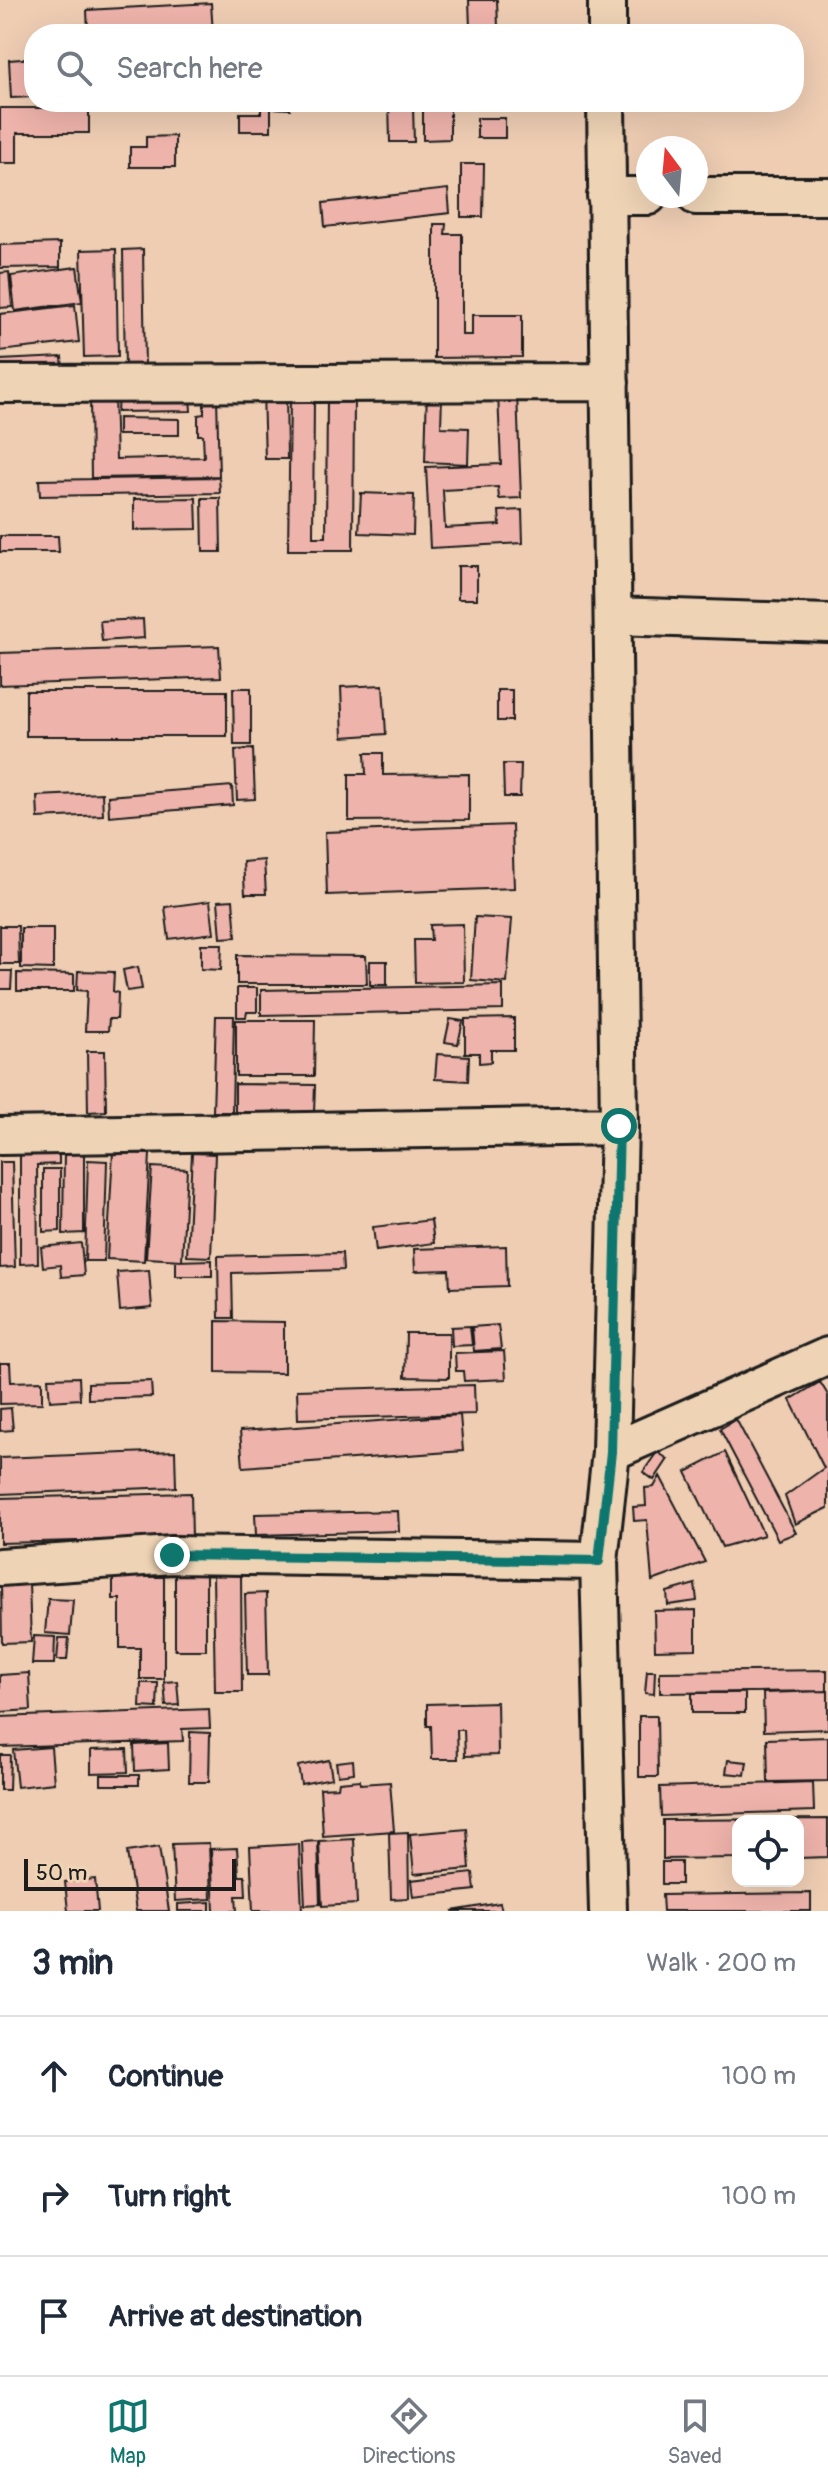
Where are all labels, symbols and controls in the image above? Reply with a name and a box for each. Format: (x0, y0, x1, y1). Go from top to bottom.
search box (24, 24, 804, 112)
icon: search (52, 46, 96, 90)
text: Search here (116, 50, 263, 87)
north arrow (636, 136, 708, 208)
route start (601, 1108, 637, 1144)
route end (154, 1537, 190, 1573)
map controls (732, 1815, 804, 1887)
button: locate (732, 1815, 804, 1887)
scale bar (24, 1855, 236, 1891)
text: 50 m (36, 1859, 87, 1887)
text: 3 min (32, 1942, 114, 1985)
text: Walk · 200 m (646, 1947, 796, 1979)
icon: ahead (32, 2054, 76, 2098)
text: Continue (108, 2058, 223, 2095)
text: 100 m (722, 2060, 796, 2092)
icon: right (32, 2174, 76, 2218)
text: Turn right (108, 2178, 231, 2215)
text: 100 m (722, 2180, 796, 2212)
icon: arrive (32, 2294, 76, 2338)
text: Arrive at destination (108, 2298, 362, 2335)
tab: Map (106, 2394, 150, 2470)
tab: Directions (362, 2394, 455, 2470)
tab: Saved (667, 2394, 722, 2470)

